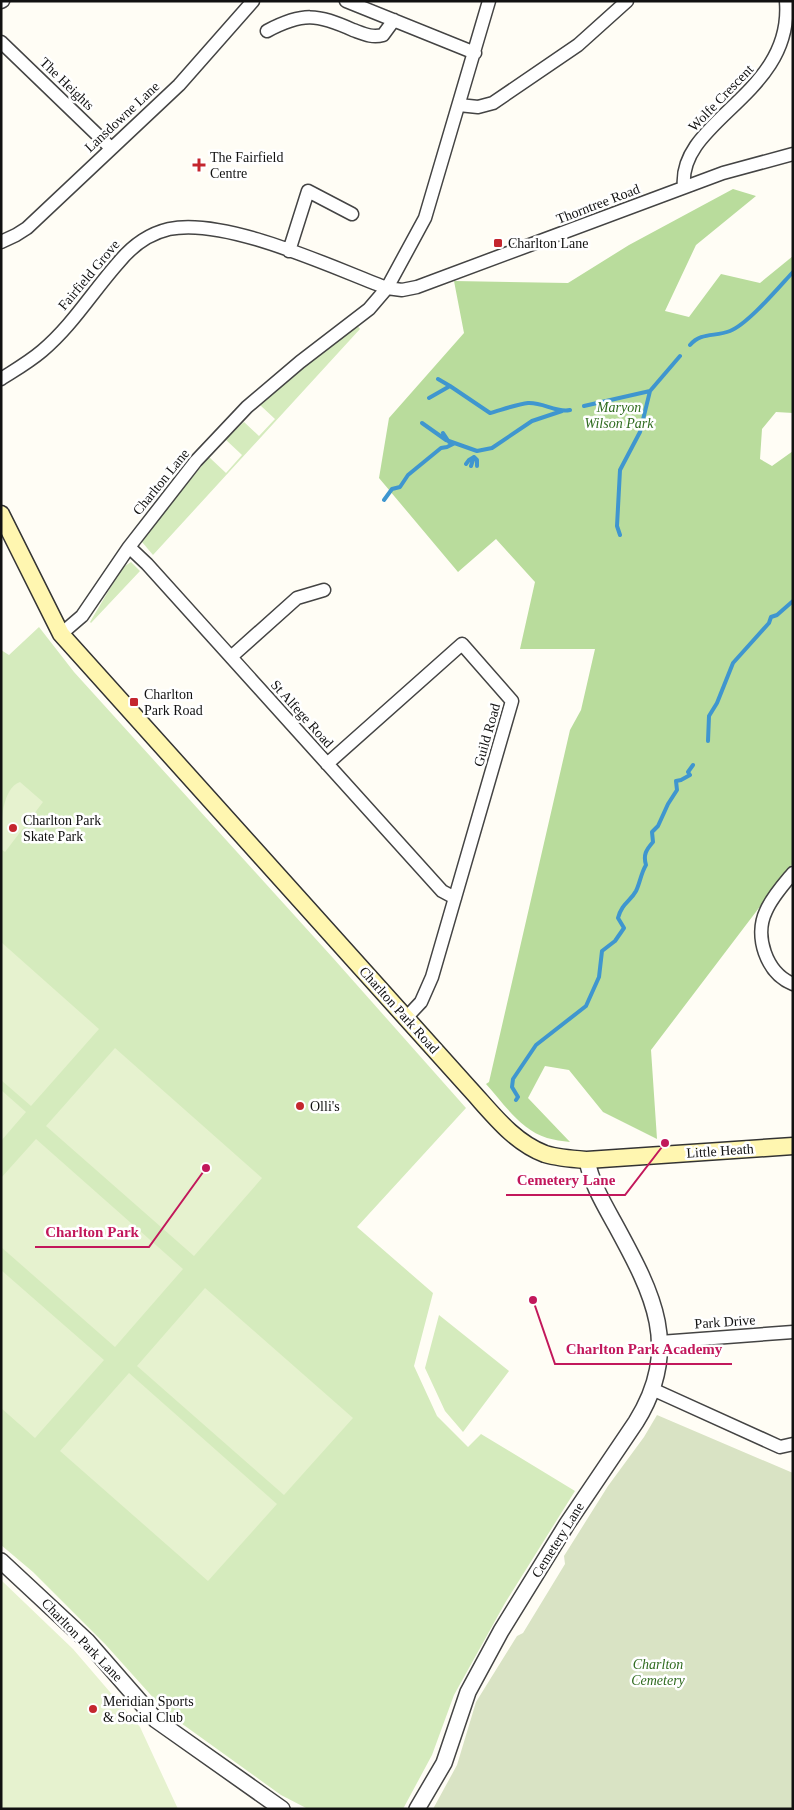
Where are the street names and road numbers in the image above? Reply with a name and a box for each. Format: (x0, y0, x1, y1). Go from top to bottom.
street label: The Heights (37, 55, 97, 113)
street label: Wolfe Crescent (686, 62, 756, 134)
street label: Lansdowne Lane (82, 79, 162, 155)
street label: Thorntree Road (554, 181, 642, 227)
street label: Fairfield Grove (55, 237, 123, 313)
street label: Charlton Lane (130, 446, 192, 518)
street label: St Alfege Road (268, 677, 336, 751)
street label: Guild Road (471, 702, 503, 768)
street label: Charlton Park Road (356, 964, 442, 1056)
street label: Little Heath (686, 1141, 754, 1161)
street label: Park Drive (694, 1312, 756, 1332)
street label: Cemetery Lane (529, 1500, 587, 1580)
street label: Charlton Park Lane (39, 1595, 125, 1685)

